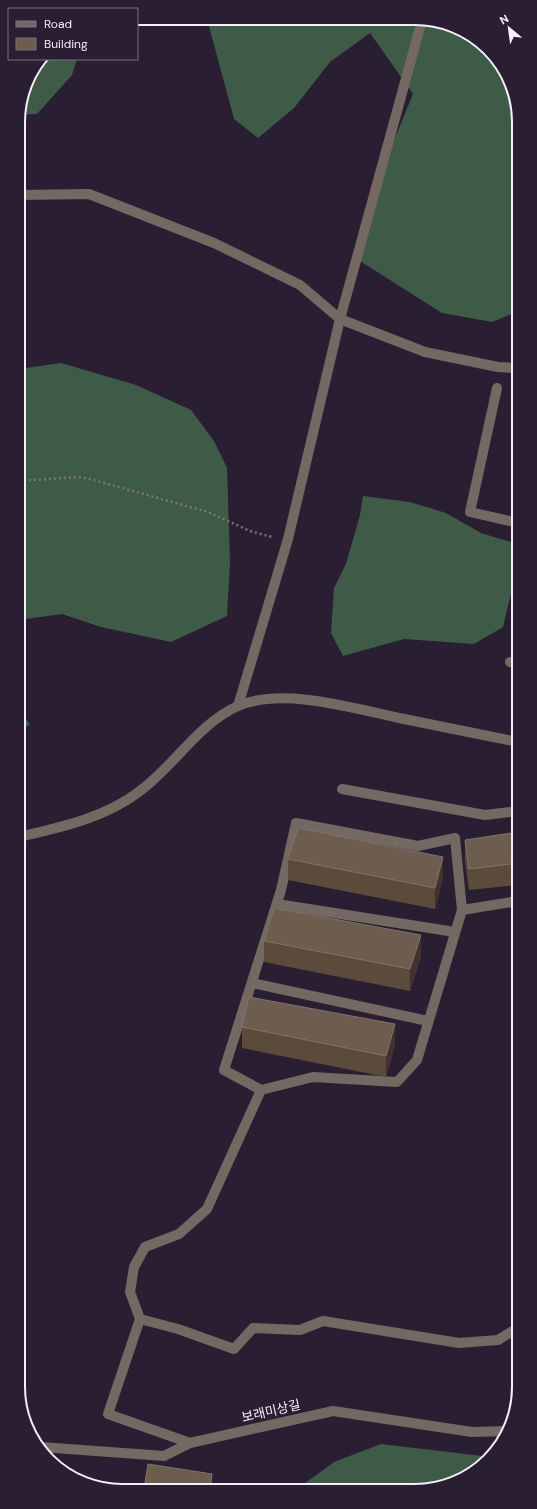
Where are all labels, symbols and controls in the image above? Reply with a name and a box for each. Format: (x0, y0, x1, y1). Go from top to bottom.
legend (8, 8, 138, 60)
north arrow (489, 8, 529, 48)
text: N (497, 11, 511, 27)
text: Road (44, 16, 72, 32)
text: Building (44, 36, 88, 52)
street label: 보래미상길 (240, 1396, 302, 1426)

